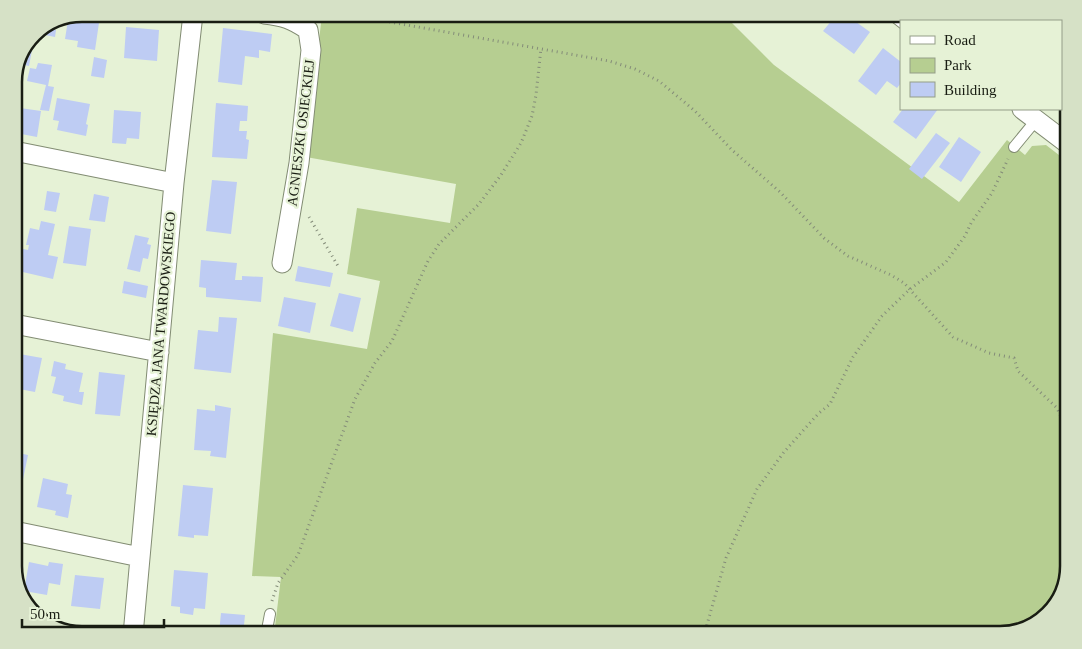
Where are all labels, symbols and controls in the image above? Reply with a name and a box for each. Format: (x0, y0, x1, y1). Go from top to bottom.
legend (900, 20, 1062, 110)
text: Road (944, 32, 976, 48)
text: Park (944, 57, 972, 73)
street label: AGNIESZKI OSIECKIEJ (285, 58, 317, 207)
text: Building (944, 82, 997, 98)
street label: KSIĘDZA JANA TWARDOWSKIEGO (144, 211, 178, 437)
scale bar (22, 596, 165, 628)
text: 50 m (30, 606, 61, 622)

